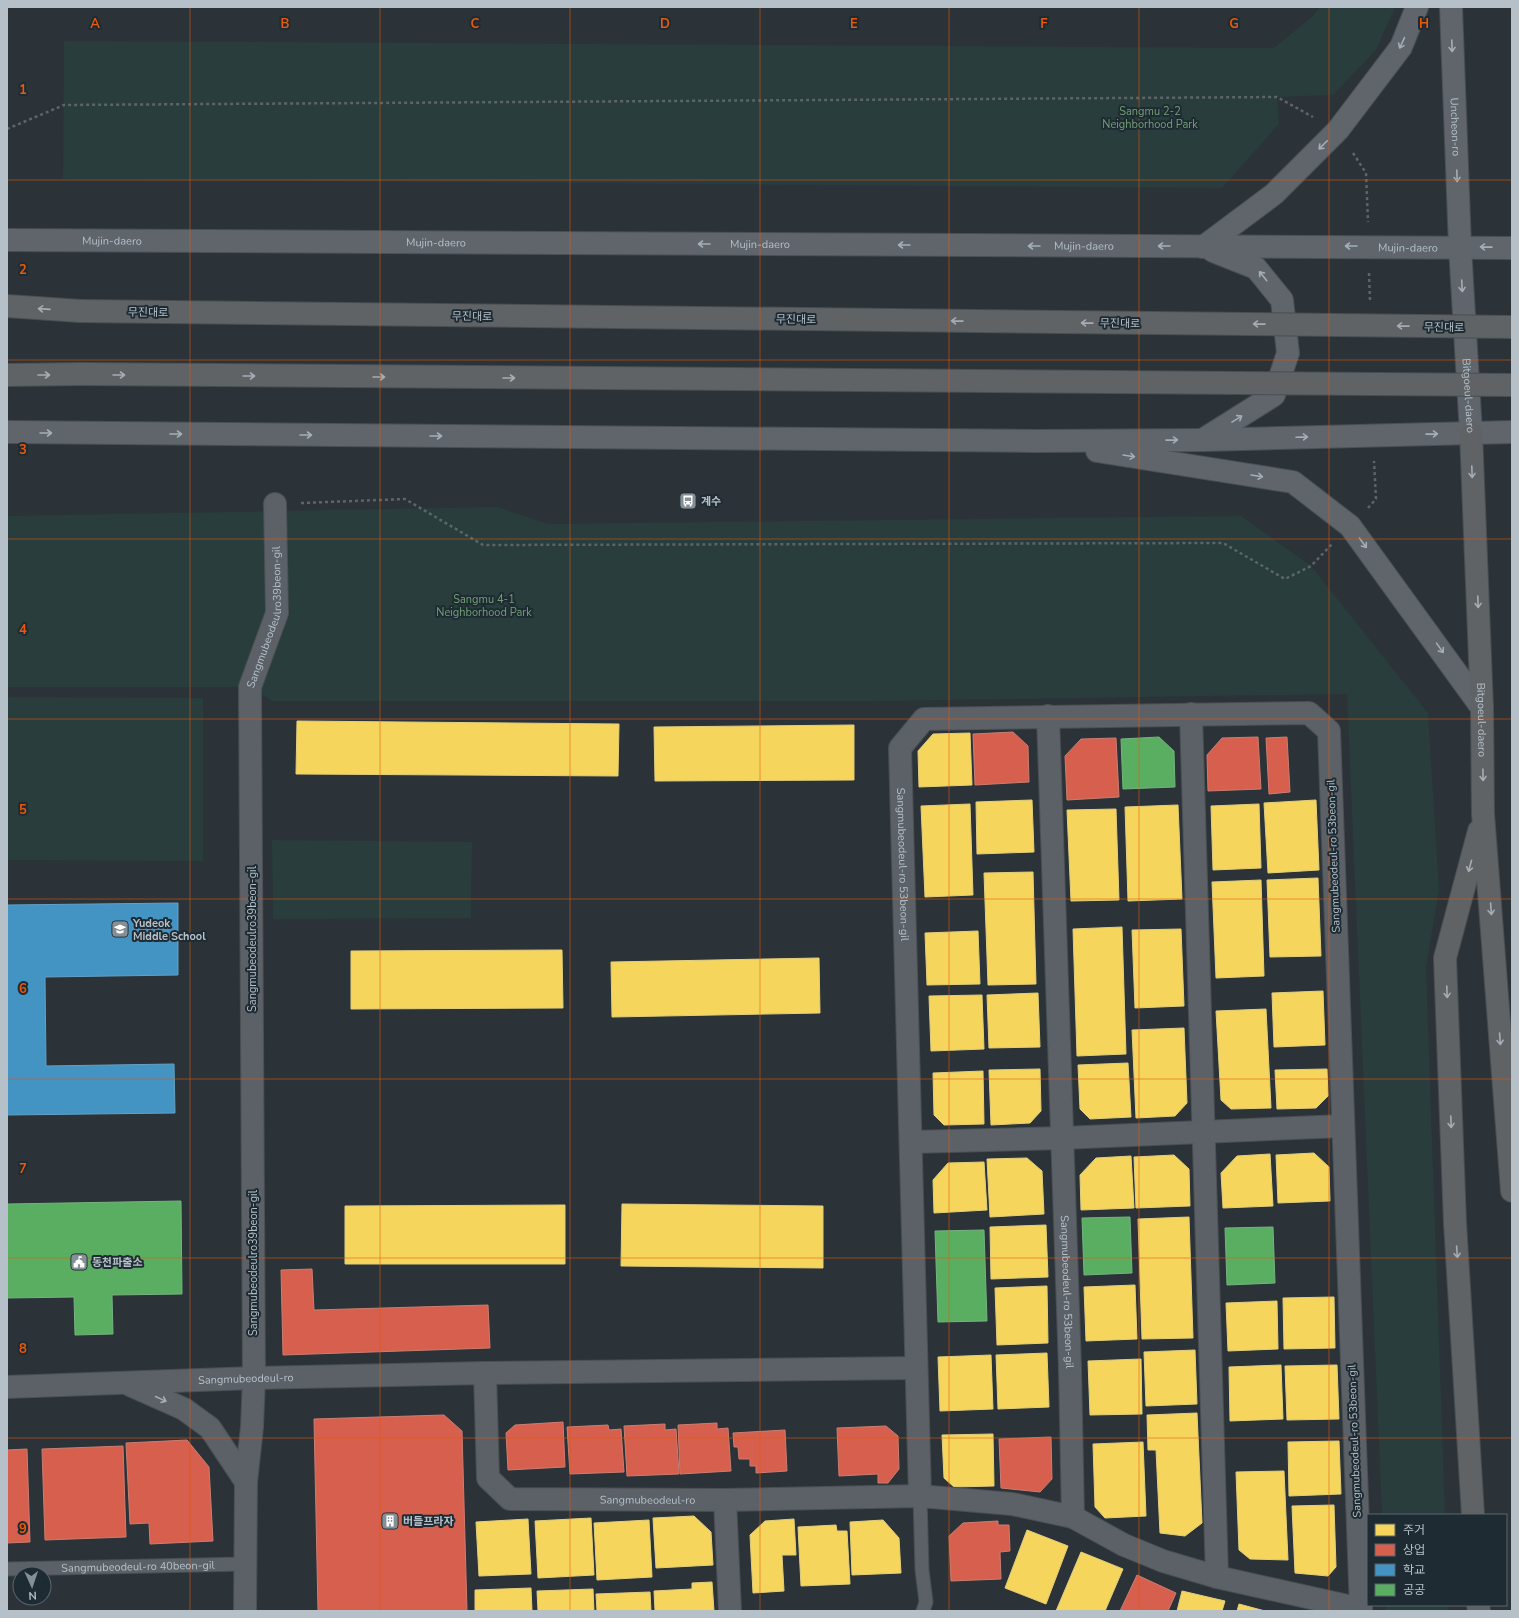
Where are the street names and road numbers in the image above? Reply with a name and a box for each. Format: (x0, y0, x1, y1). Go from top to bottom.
street label: Uncheon-ro (1446, 97, 1464, 156)
street label: Mujin-daero (82, 233, 142, 249)
street label: Mujin-daero (406, 235, 466, 250)
street label: Mujin-daero (730, 237, 790, 252)
street label: Mujin-daero (1054, 239, 1114, 254)
street label: Mujin-daero (1378, 240, 1438, 256)
street label: 무진대로 (128, 305, 168, 320)
street label: 무진대로 (452, 309, 492, 324)
street label: 무진대로 (776, 312, 816, 327)
street label: 무진대로 (1100, 316, 1140, 331)
street label: 무진대로 (1424, 320, 1464, 335)
street label: Bitgoeul-daero (1459, 358, 1478, 433)
street label: Sangmubeodeulro39beon-gil (243, 545, 285, 690)
street label: Bitgoeul-daero (1473, 682, 1489, 757)
street label: Sangmubeodeul-ro 53beon-gil (1323, 778, 1344, 933)
street label: Sangmubeodeul-ro 53beon-gil (893, 788, 912, 942)
street label: Sangmubeodeulro39beon-gil (245, 865, 260, 1012)
street label: Sangmubeodeulro39beon-gil (246, 1189, 261, 1336)
street label: Sangmubeodeul-ro 53beon-gil (1057, 1215, 1077, 1369)
street label: Sangmubeodeul-ro 53beon-gil (1344, 1363, 1365, 1518)
street label: Sangmubeodeul-ro (198, 1370, 294, 1388)
street label: Sangmubeodeul-ro (600, 1492, 695, 1508)
street label: Sangmubeodeul-ro 40beon-gil (61, 1558, 216, 1576)

